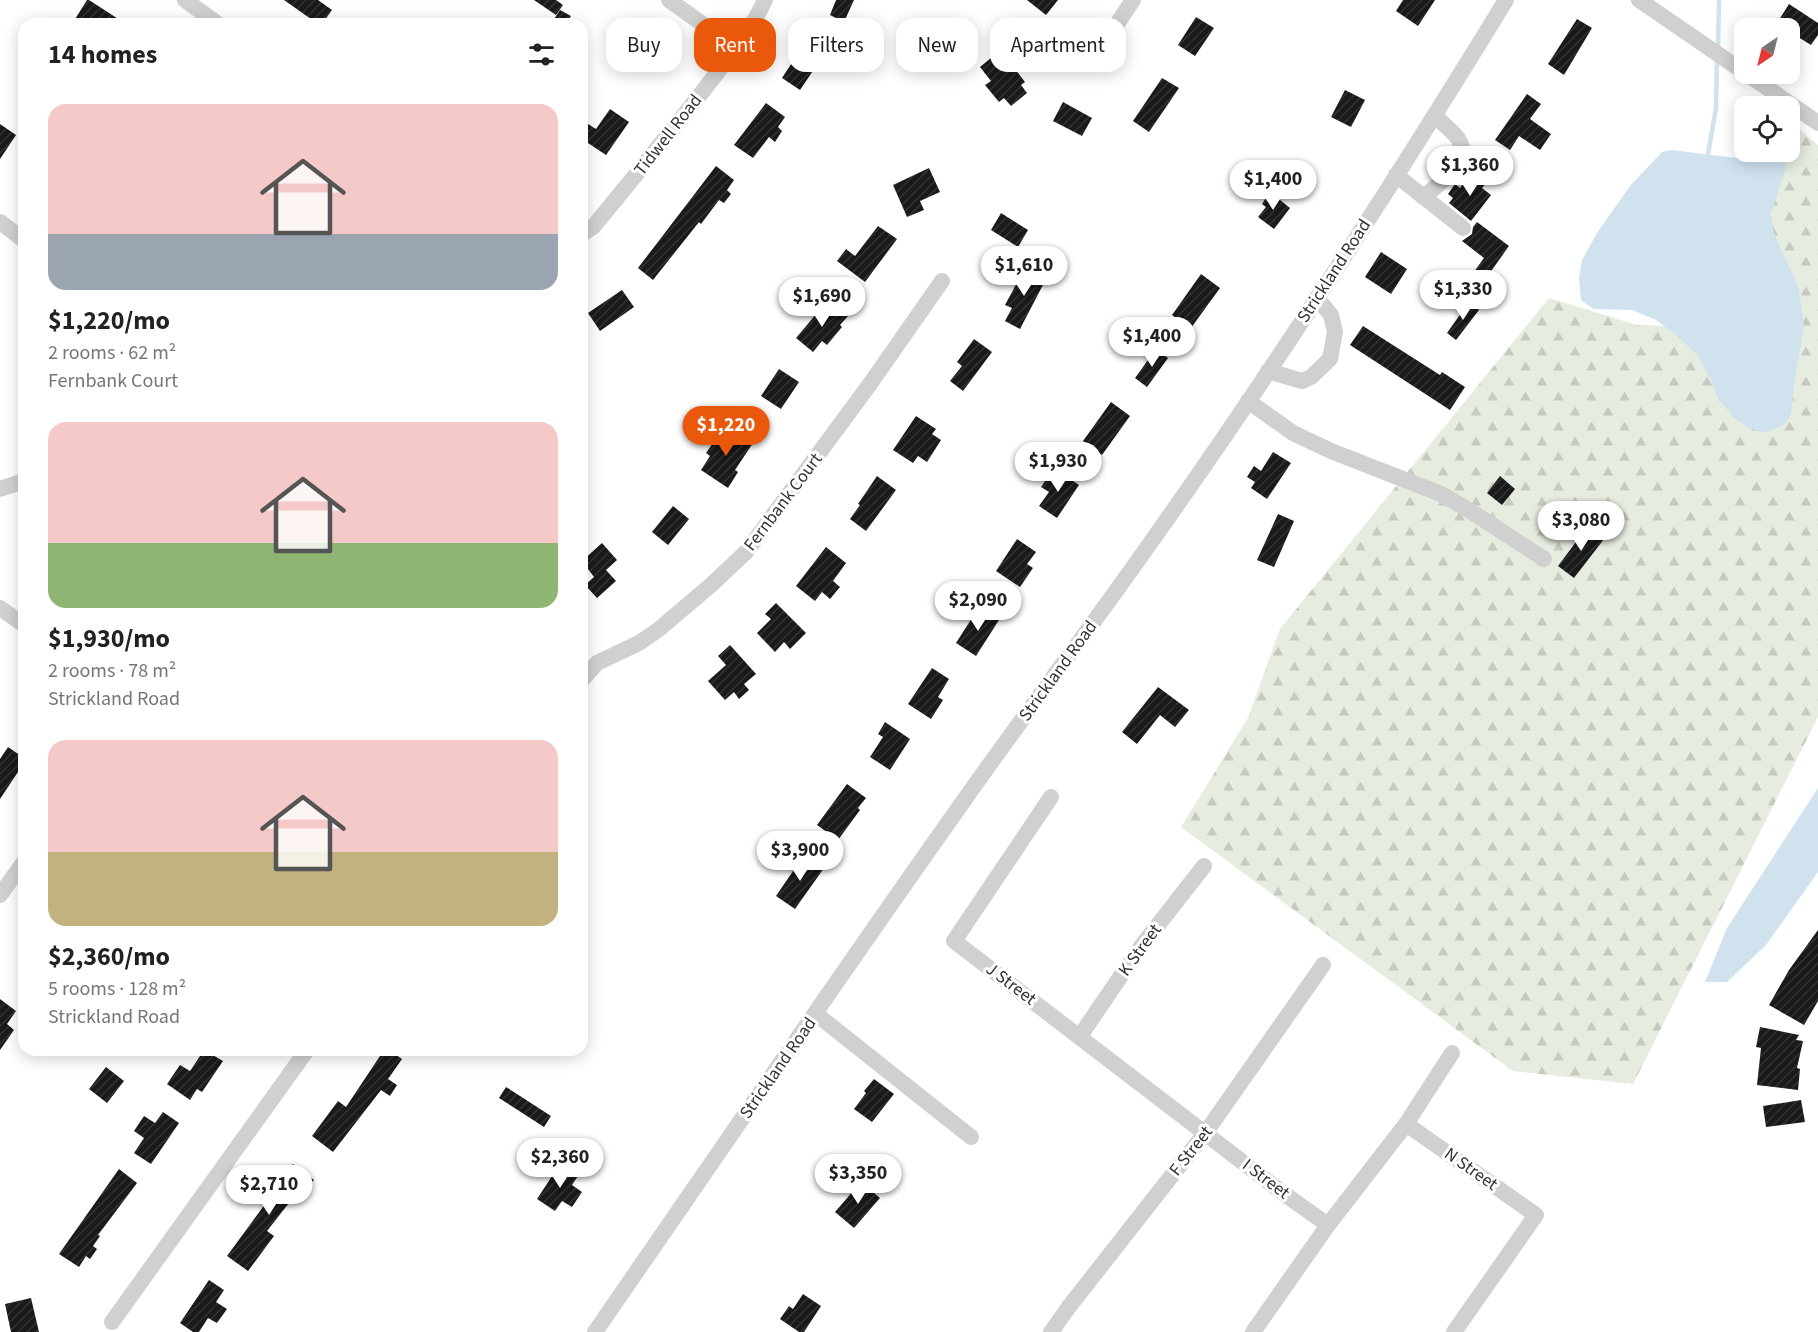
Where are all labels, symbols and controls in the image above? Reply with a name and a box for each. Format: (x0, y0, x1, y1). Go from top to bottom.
chip: Buy (606, 18, 682, 72)
chip: Rent (694, 18, 776, 72)
chip: Filters (788, 18, 884, 72)
chip: New (896, 18, 978, 72)
chip: Apartment (990, 18, 1126, 72)
north arrow (1734, 18, 1800, 84)
map controls (1734, 18, 1800, 162)
text: 14 homes (48, 36, 157, 73)
icon: filters (525, 38, 558, 71)
street label: Tidwell Road (628, 89, 708, 181)
button: locate (1734, 96, 1800, 162)
icon: home (249, 143, 357, 251)
pin: $1,360 (1421, 146, 1519, 197)
text: $1,360 (1441, 151, 1499, 179)
pin: $1,400 (1224, 160, 1322, 211)
text: $1,400 (1244, 165, 1302, 193)
street label: Strickland Road (1291, 214, 1377, 328)
pin: $1,610 (975, 246, 1073, 297)
text: $1,610 (995, 251, 1053, 279)
pin: $1,330 (1414, 270, 1512, 321)
text: $1,330 (1434, 275, 1492, 303)
pin: $1,690 (773, 277, 871, 328)
text: $1,690 (793, 282, 851, 310)
text: $1,220/mo (48, 302, 170, 339)
pin: $1,400 (1103, 317, 1201, 368)
text: $1,400 (1123, 322, 1181, 350)
text: 2 rooms · 62 m² (48, 339, 176, 367)
text: Fernbank Court (48, 367, 178, 395)
pin: $1,220 (677, 406, 775, 457)
text: $1,220 (697, 411, 755, 439)
pin: $1,930 (1009, 442, 1107, 493)
text: $1,930 (1029, 447, 1087, 475)
street label: Fernbank Court (738, 448, 828, 556)
icon: home (249, 461, 357, 569)
pin: $3,080 (1532, 501, 1630, 552)
text: $3,080 (1552, 506, 1610, 534)
pin: $2,090 (929, 581, 1027, 632)
text: $2,090 (949, 586, 1007, 614)
street label: Strickland Road (1013, 616, 1103, 726)
text: $1,930/mo (48, 620, 170, 657)
text: 2 rooms · 78 m² (48, 657, 176, 685)
text: Strickland Road (48, 685, 180, 713)
icon: home (249, 779, 357, 887)
pin: $3,900 (751, 831, 849, 882)
text: $3,900 (771, 836, 829, 864)
street label: K Street (1113, 919, 1167, 981)
text: $2,360/mo (48, 938, 170, 975)
street label: J Street (981, 957, 1041, 1011)
text: 5 rooms · 128 m² (48, 975, 186, 1003)
text: Strickland Road (48, 1003, 180, 1031)
street label: Strickland Road (734, 1012, 822, 1124)
street label: F Street (1163, 1121, 1219, 1181)
pin: $2,360 (511, 1138, 609, 1189)
street label: N Street (1439, 1141, 1503, 1197)
text: $2,360 (531, 1143, 589, 1171)
street label: I Street (1237, 1153, 1295, 1205)
pin: $3,350 (809, 1154, 907, 1205)
text: $3,350 (829, 1159, 887, 1187)
pin: $2,710 (220, 1165, 318, 1216)
text: $2,710 (240, 1170, 298, 1198)

